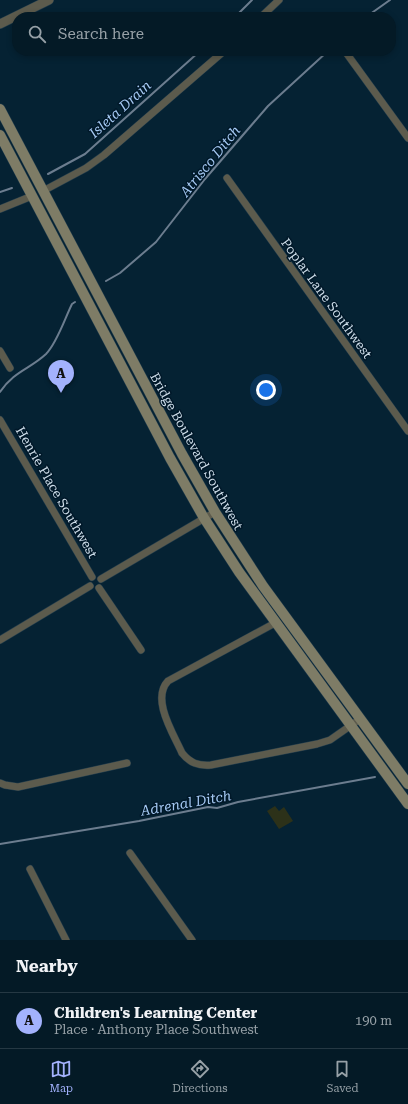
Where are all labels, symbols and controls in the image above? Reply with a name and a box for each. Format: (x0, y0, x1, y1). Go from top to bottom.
search box (12, 12, 396, 56)
icon: search (26, 23, 48, 45)
text: Search here (58, 25, 144, 43)
water label: Isleta Drain (85, 77, 154, 142)
water label: Atrisco Ditch (176, 122, 244, 200)
street label: Poplar Lane Southwest (278, 235, 375, 361)
pin: A (48, 360, 74, 393)
street label: Bridge Boulevard Southwest (147, 370, 246, 532)
your location (256, 380, 276, 400)
street label: Henrie Place Southwest (13, 424, 100, 561)
water label: Adrenal Ditch (139, 787, 233, 819)
text: Nearby (16, 956, 78, 976)
text: Children's Learning Center (54, 1004, 257, 1022)
text: A (24, 1013, 34, 1028)
text: 190 m (355, 1013, 392, 1028)
text: Place · Anthony Place Southwest (54, 1022, 258, 1037)
tab: Map (50, 1058, 73, 1095)
tab: Directions (172, 1058, 227, 1095)
tab: Saved (327, 1058, 358, 1095)

